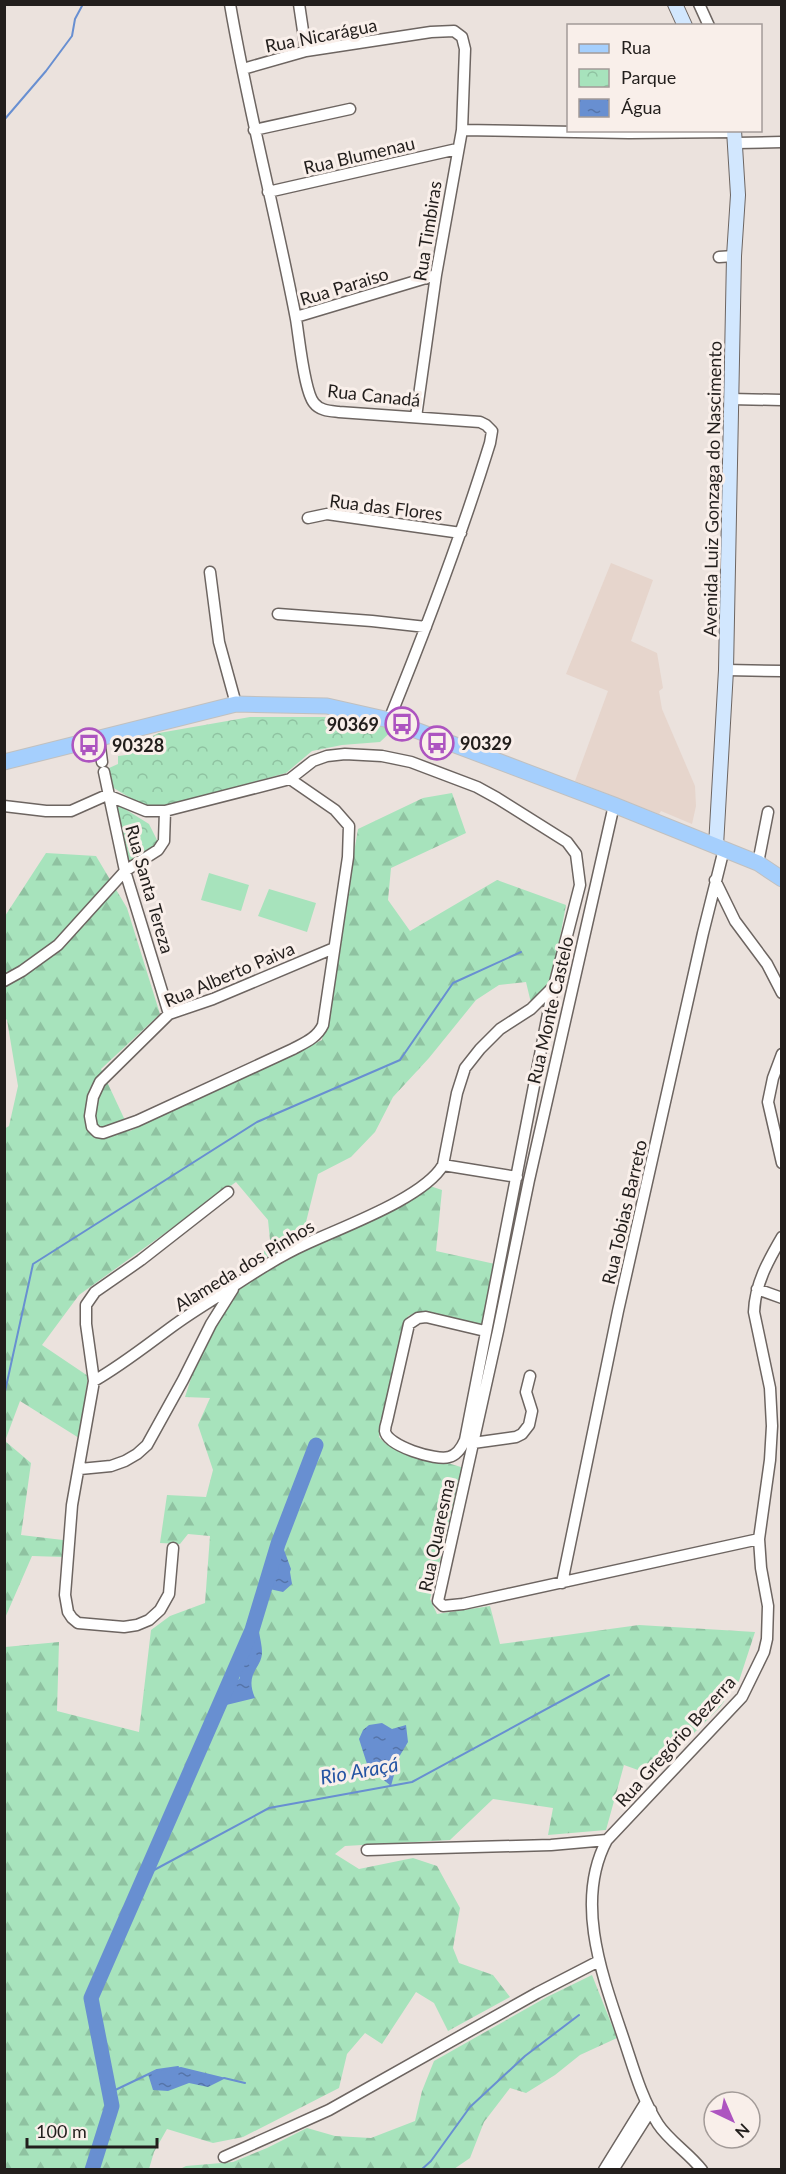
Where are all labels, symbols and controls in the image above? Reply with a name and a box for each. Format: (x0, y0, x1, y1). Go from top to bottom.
street label: Rua Nicarágua (263, 13, 379, 57)
legend (567, 24, 762, 132)
text: Rua (621, 36, 651, 58)
text: Parque (621, 66, 676, 88)
text: Água (621, 96, 662, 118)
street label: Rua Blumenau (301, 132, 417, 178)
street label: Rua Timbiras (408, 179, 446, 283)
street label: Rua Paraiso (297, 262, 391, 310)
street label: Avenida Luiz Gonzaga do Nascimento (698, 341, 726, 637)
street label: Rua Canadá (326, 379, 422, 411)
street label: Rua das Flores (328, 489, 444, 525)
bus stop icon: 90369 (384, 706, 420, 742)
place label: 90369 (327, 713, 379, 735)
bus stop icon: 90329 (419, 725, 455, 761)
bus stop icon: 90328 (71, 727, 107, 763)
place label: 90329 (460, 732, 512, 754)
place label: 90328 (112, 734, 164, 756)
street label: Rua Santa Tereza (121, 822, 179, 956)
street label: Rua Monte Castelo (522, 934, 578, 1086)
street label: Rua Alberto Paiva (161, 937, 297, 1011)
street label: Rua Tobias Barreto (597, 1138, 651, 1286)
street label: Alameda dos Pinhos (170, 1214, 318, 1315)
street label: Rua Quaresma (413, 1476, 459, 1594)
street label: Rua Gregório Bezerra (610, 1671, 740, 1811)
water label: Rio Araçá (318, 1751, 401, 1789)
north arrow (702, 2090, 762, 2150)
scale bar (27, 2111, 158, 2149)
text: 100 m (36, 2120, 87, 2142)
text: N (732, 2120, 754, 2142)

